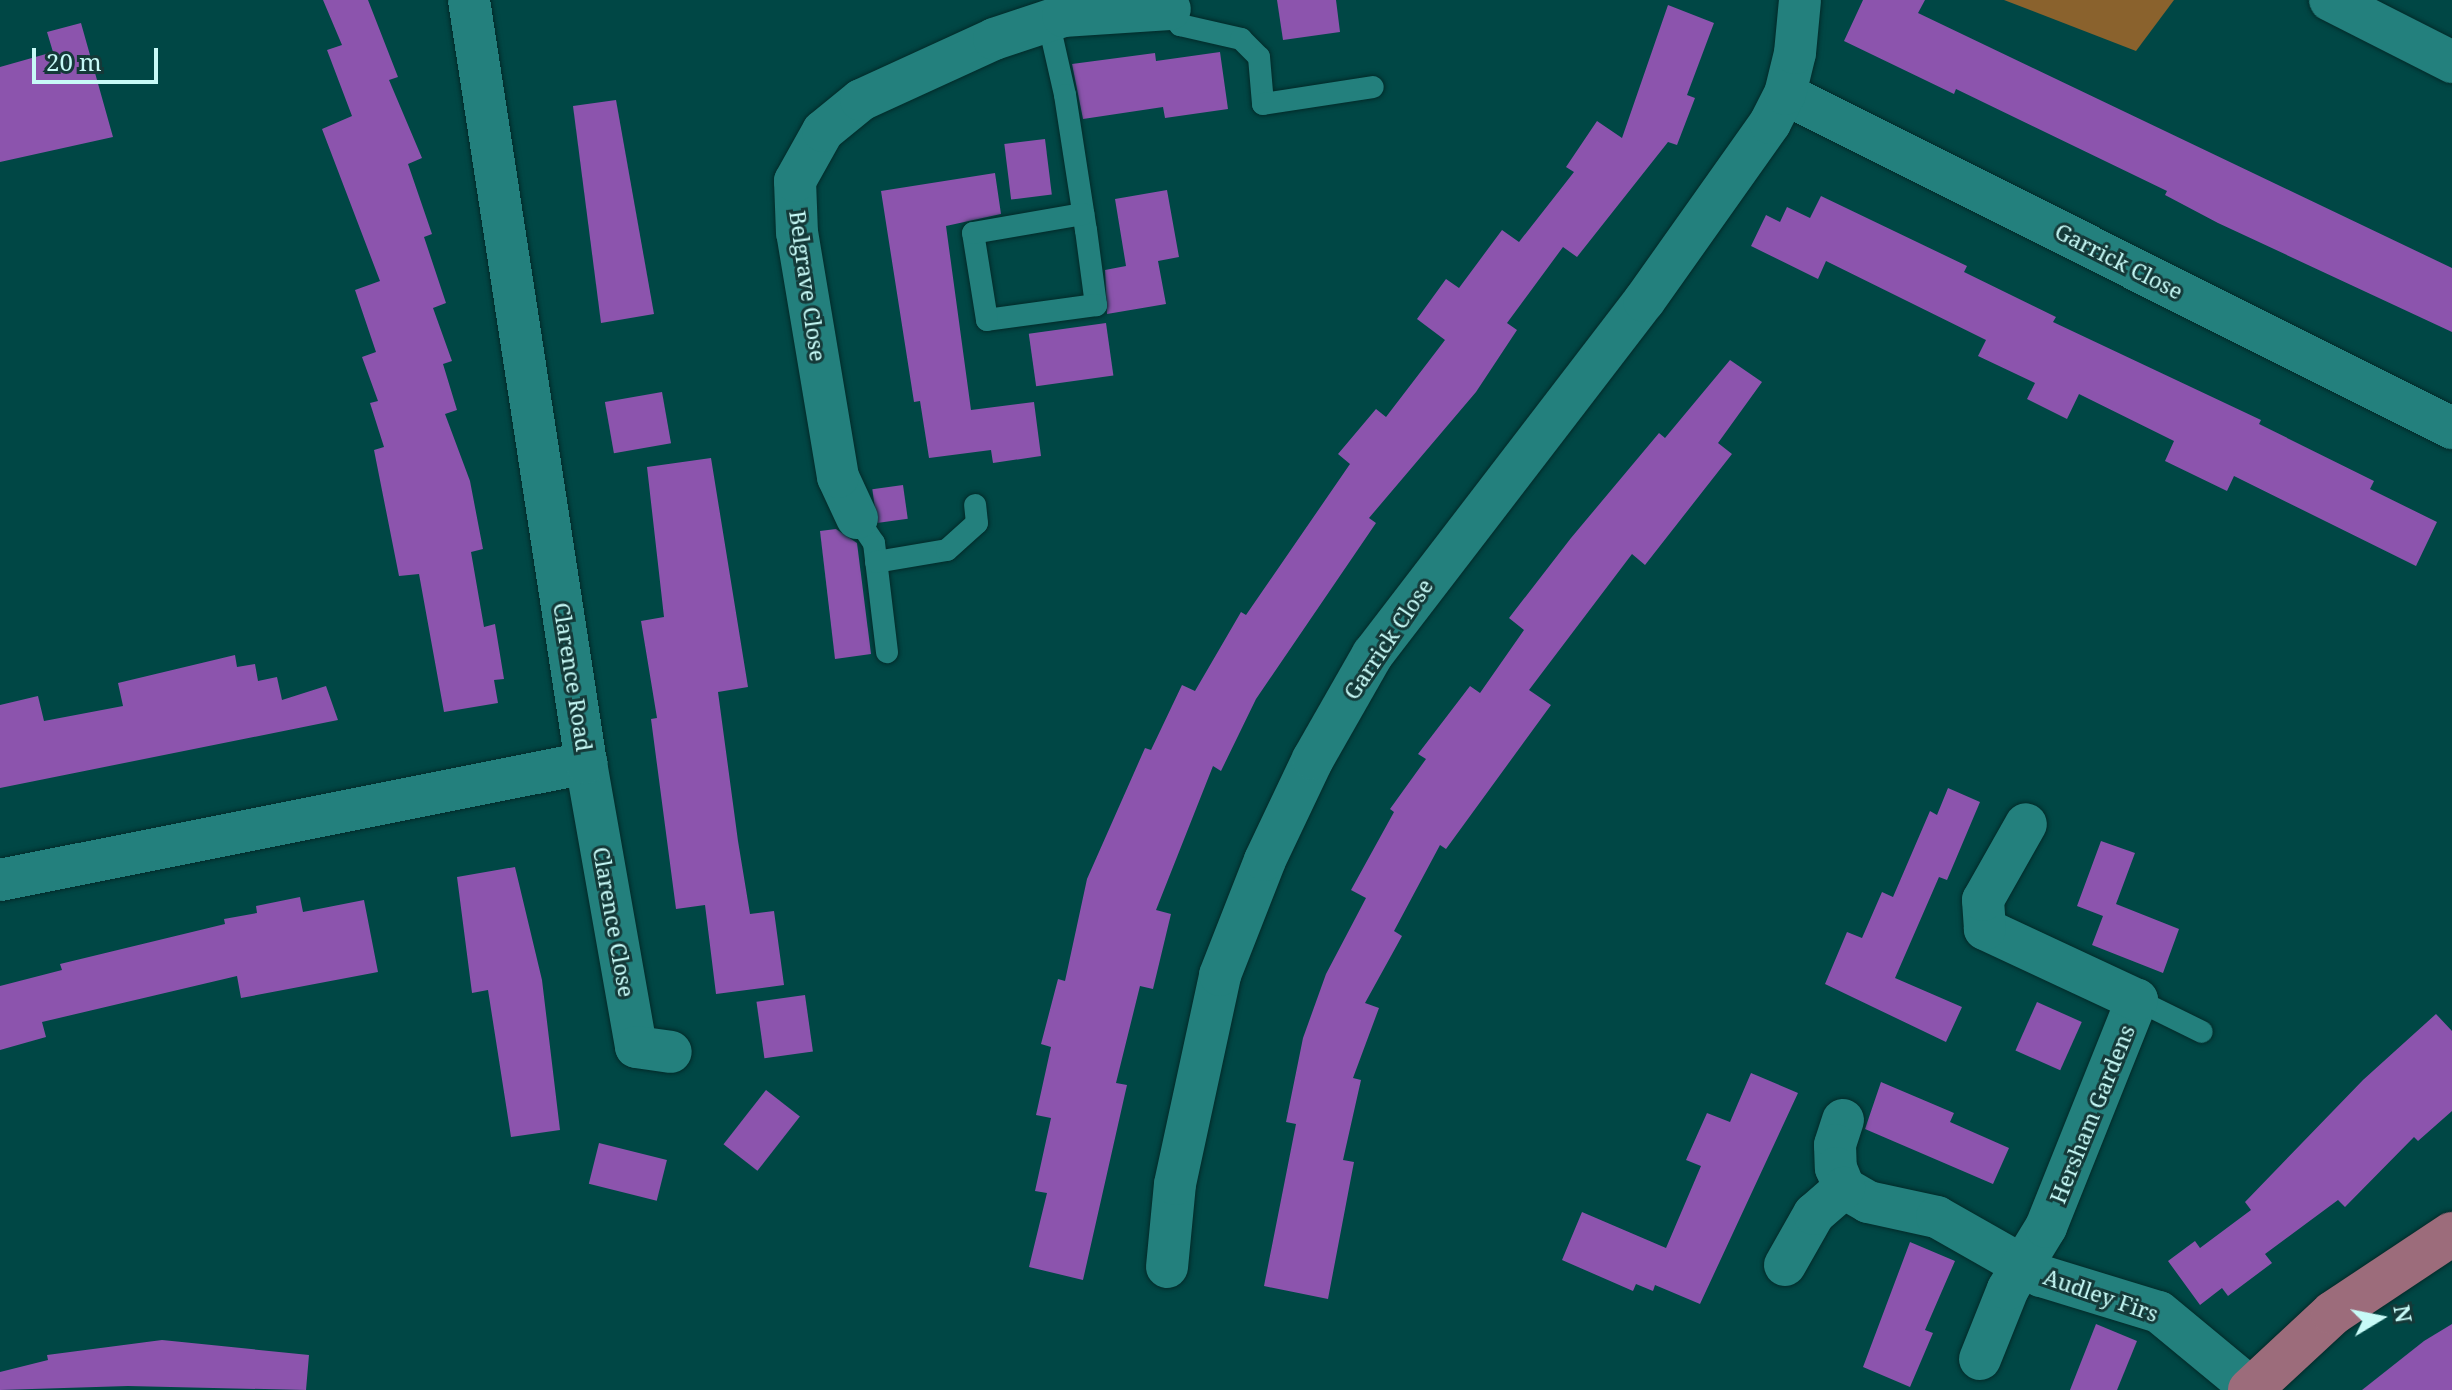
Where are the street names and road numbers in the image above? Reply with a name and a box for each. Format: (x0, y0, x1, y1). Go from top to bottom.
street label: Belgrave Close (784, 209, 832, 363)
street label: Garrick Close (2051, 217, 2187, 305)
street label: Garrick Close (1338, 574, 1438, 704)
street label: Clarence Road (548, 601, 598, 753)
street label: Clarence Close (588, 845, 640, 999)
street label: Hersham Gardens (2044, 1021, 2140, 1207)
street label: Audley Firs (2040, 1263, 2162, 1327)

